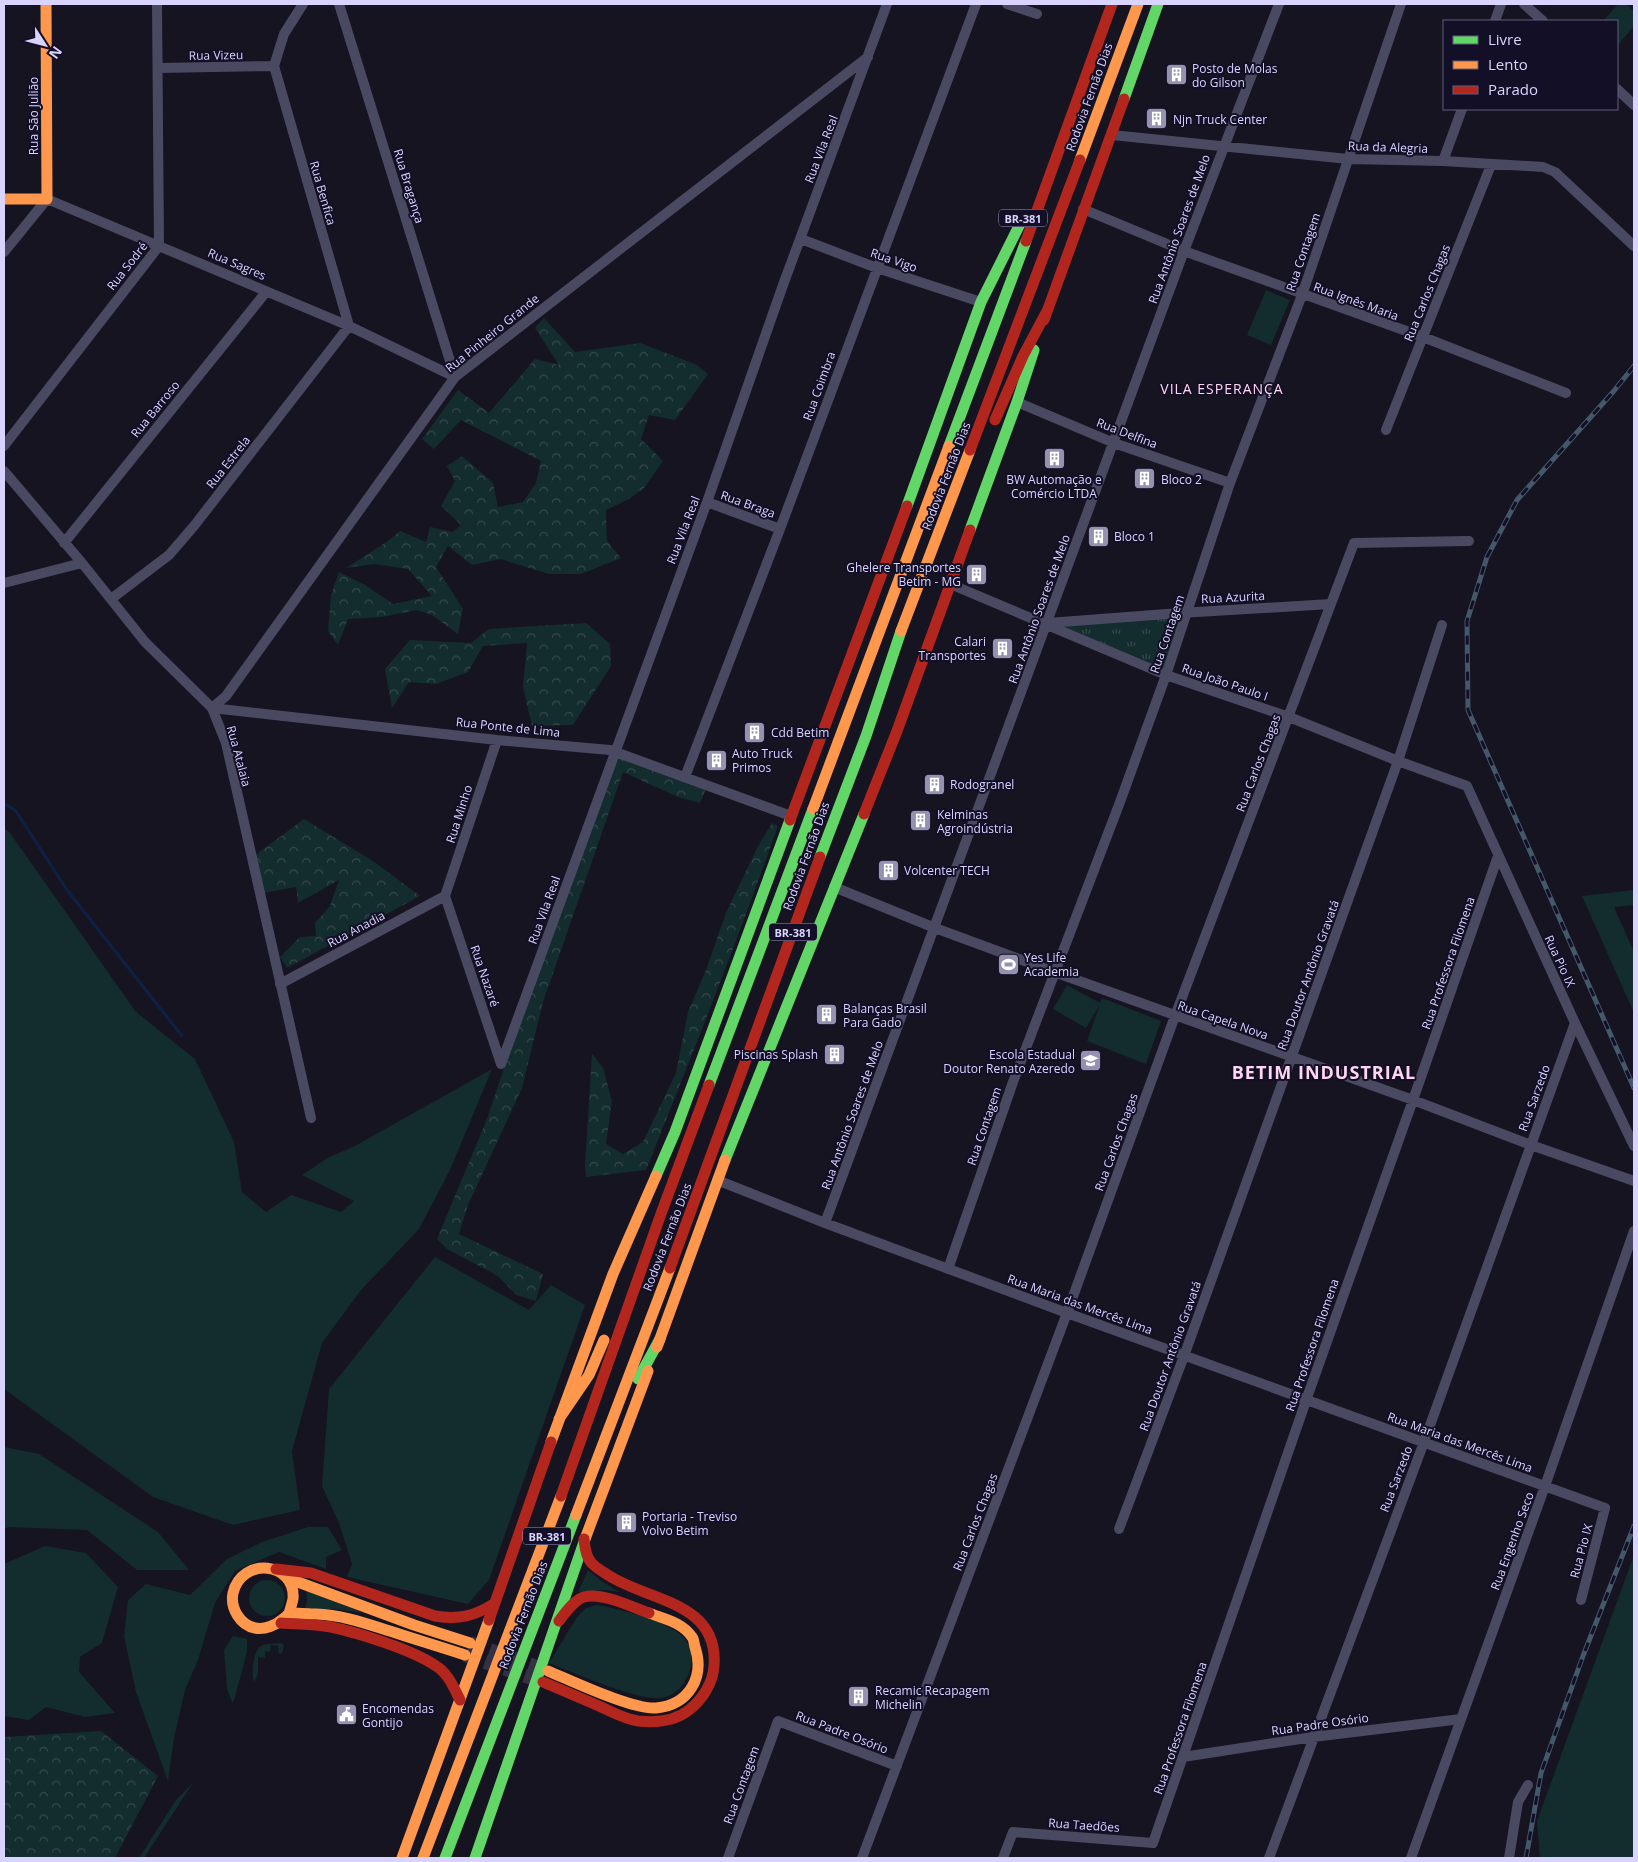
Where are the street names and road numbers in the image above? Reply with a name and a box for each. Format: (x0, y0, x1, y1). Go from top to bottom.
street label: Rodovia Fernão Dias (1061, 40, 1117, 154)
street label: Rua Vizeu (189, 46, 243, 64)
street label: Rua São Julião (25, 77, 42, 155)
street label: Rua Vila Real (800, 113, 842, 185)
street label: Rua da Alegria (1348, 137, 1428, 157)
street label: Rua Bragança (390, 147, 428, 225)
street label: Rua Antônio Soares de Melo (1144, 152, 1214, 306)
street label: Rua Benfica (306, 159, 340, 227)
road number: BR-381 (999, 210, 1047, 227)
street label: Rua Contagem (1282, 210, 1324, 294)
street label: Rua Sodré (103, 238, 152, 294)
street label: Rua Carlos Chagas (1400, 242, 1454, 344)
street label: Rua Sagres (205, 244, 269, 284)
street label: Rua Vigo (868, 244, 920, 276)
street label: Rua Ignês Maria (1311, 278, 1401, 324)
street label: Rua Pinheiro Grande (441, 290, 543, 376)
street label: Rua Coimbra (799, 349, 839, 423)
street label: Rua Barroso (127, 377, 183, 441)
street label: Rua Delfina (1094, 414, 1160, 452)
street label: Rodovia Fernão Dias (918, 419, 975, 532)
street label: Rua Estrela (202, 432, 254, 492)
street label: Rua Braga (718, 486, 778, 522)
street label: Rua Vila Real (662, 494, 704, 566)
street label: Rua Antônio Soares de Melo (1004, 532, 1074, 686)
street label: Rua Azurita (1201, 587, 1265, 607)
street label: Rua Contagem (1146, 592, 1188, 676)
street label: Rua João Paulo I (1180, 659, 1270, 705)
street label: Rua Carlos Chagas (1232, 711, 1285, 814)
street label: Rua Ponte de Lima (455, 713, 561, 741)
street label: Rua Atalaia (223, 724, 255, 788)
street label: Rua Minho (442, 783, 476, 845)
street label: Rodovia Fernão Dias (778, 799, 834, 913)
street label: Rua Vila Real (524, 874, 564, 946)
street label: Rua Professora Filomena (1417, 894, 1479, 1032)
street label: Rua Doutor Antônio Gravatá (1273, 898, 1343, 1052)
street label: Rua Anadia (324, 907, 388, 951)
road number: BR-381 (769, 924, 817, 940)
street label: Rua Pio IX (1541, 932, 1579, 990)
street label: Rua Nazaré (467, 943, 504, 1009)
street label: Rua Capela Nova (1176, 997, 1270, 1043)
street label: Rua Antônio Soares de Melo (817, 1038, 887, 1192)
street label: Rua Sarzedo (1514, 1062, 1554, 1134)
street label: Rua Contagem (963, 1084, 1005, 1168)
street label: Rua Carlos Chagas (1090, 1090, 1142, 1193)
street label: Rodovia Fernão Dias (639, 1180, 696, 1293)
street label: Rua Maria das Mercês Lima (1005, 1270, 1155, 1338)
street label: Rua Professora Filomena (1281, 1276, 1343, 1414)
street label: Rua Doutor Antônio Gravatá (1135, 1279, 1205, 1433)
street label: Rua Maria das Mercês Lima (1385, 1408, 1535, 1476)
street label: Rua Sarzedo (1376, 1443, 1416, 1515)
street label: Rua Carlos Chagas (949, 1470, 1002, 1573)
street label: Rua Engenho Seco (1486, 1490, 1538, 1592)
street label: Rua Pio IX (1566, 1522, 1596, 1580)
road number: BR-381 (523, 1528, 571, 1544)
street label: Rodovia Fernão Dias (495, 1558, 552, 1671)
street label: Rua Professora Filomena (1149, 1659, 1211, 1797)
street label: Rua Padre Osório (793, 1707, 891, 1757)
street label: Rua Padre Osório (1270, 1709, 1370, 1739)
street label: Rua Contagem (719, 1744, 763, 1826)
street label: Rua Taedões (1048, 1814, 1121, 1836)

